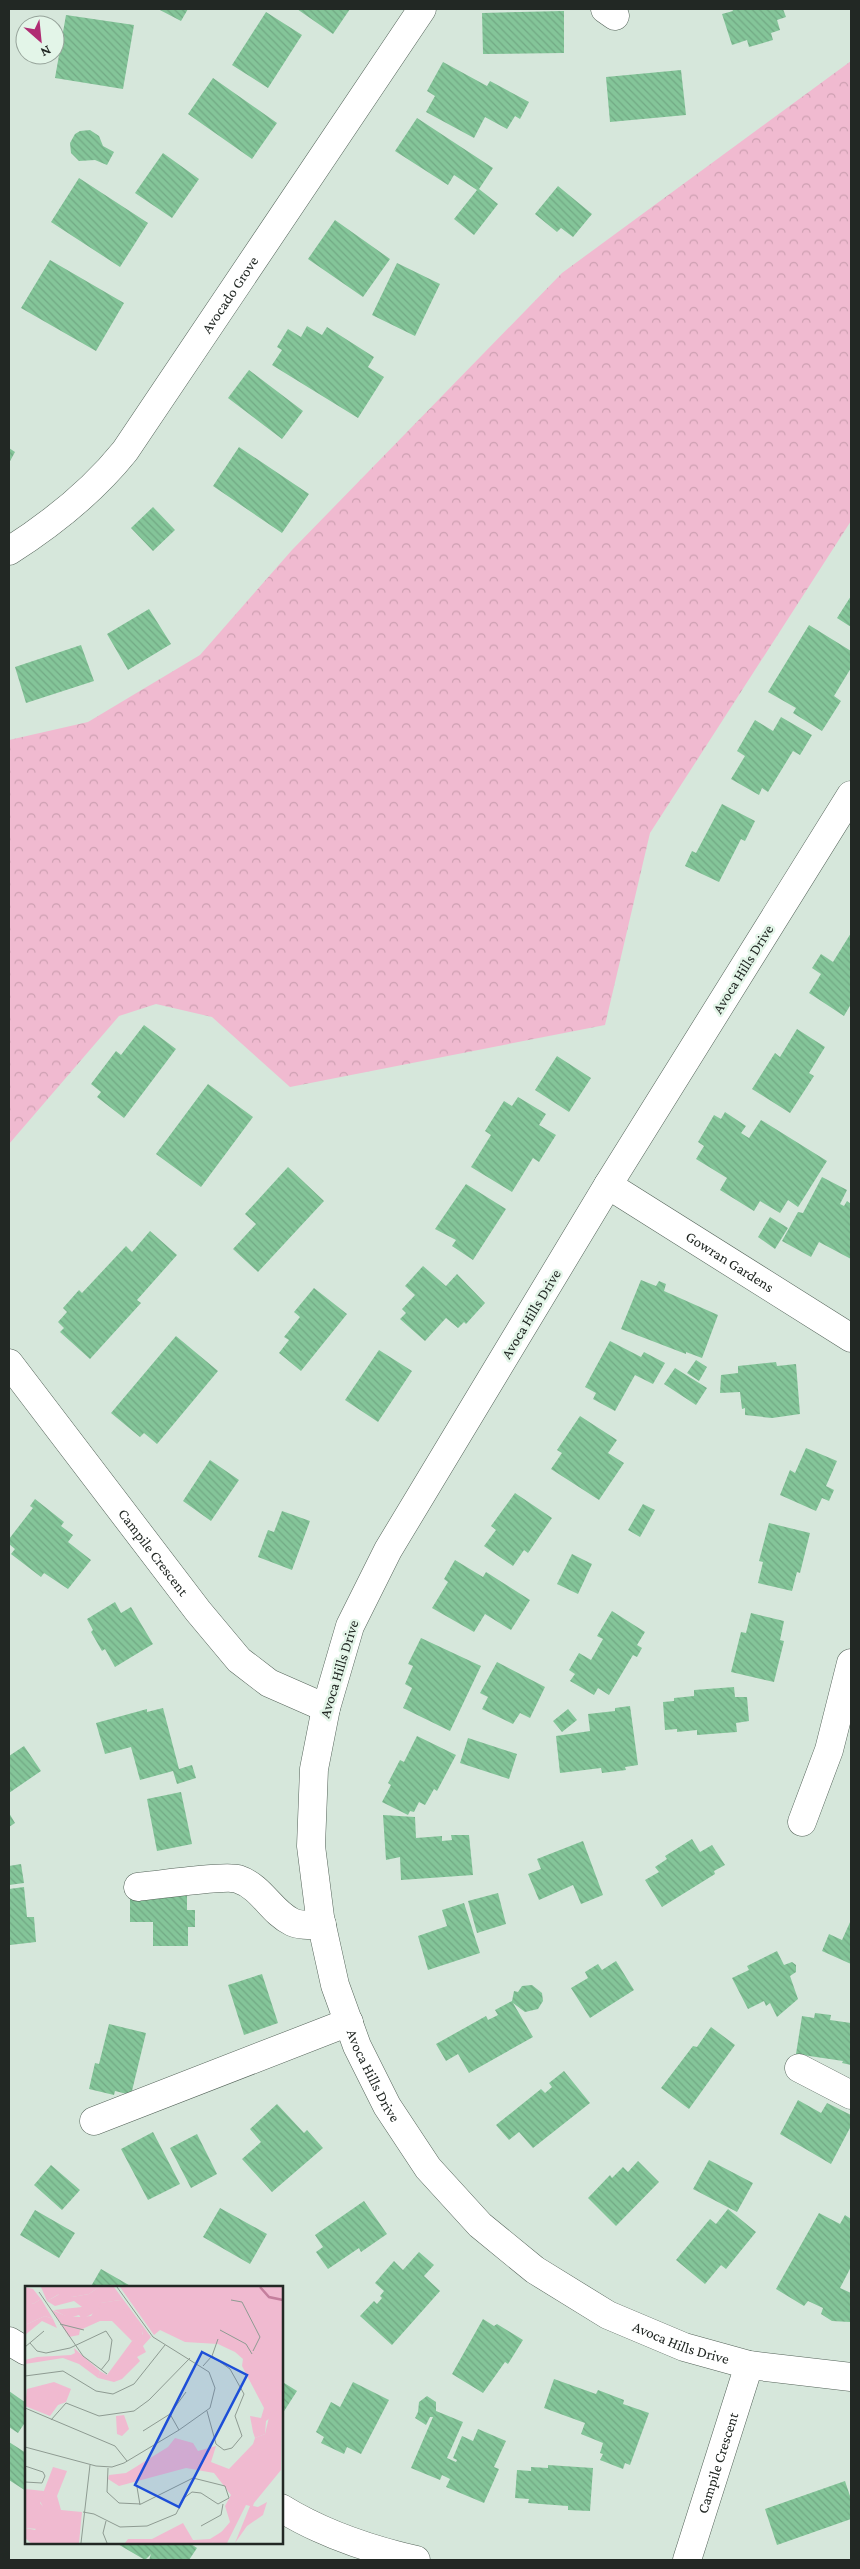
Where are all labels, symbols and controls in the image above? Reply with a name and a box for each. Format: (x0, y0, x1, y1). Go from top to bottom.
north arrow (15, 15, 65, 65)
text: N (38, 42, 54, 61)
street label: Avocado Grove (198, 253, 262, 336)
street label: Avoca Hills Drive (709, 921, 777, 1016)
street label: Gowran Gardens (683, 1228, 777, 1295)
street label: Avoca Hills Drive (498, 1266, 564, 1362)
street label: Campile Crescent (115, 1506, 192, 1600)
street label: Avoca Hills Drive (317, 1618, 362, 1720)
street label: Avoca Hills Drive (344, 2027, 403, 2125)
inset map (25, 2286, 282, 2544)
street label: Avoca Hills Drive (630, 2318, 731, 2367)
street label: Campile Crescent (694, 2409, 742, 2515)

